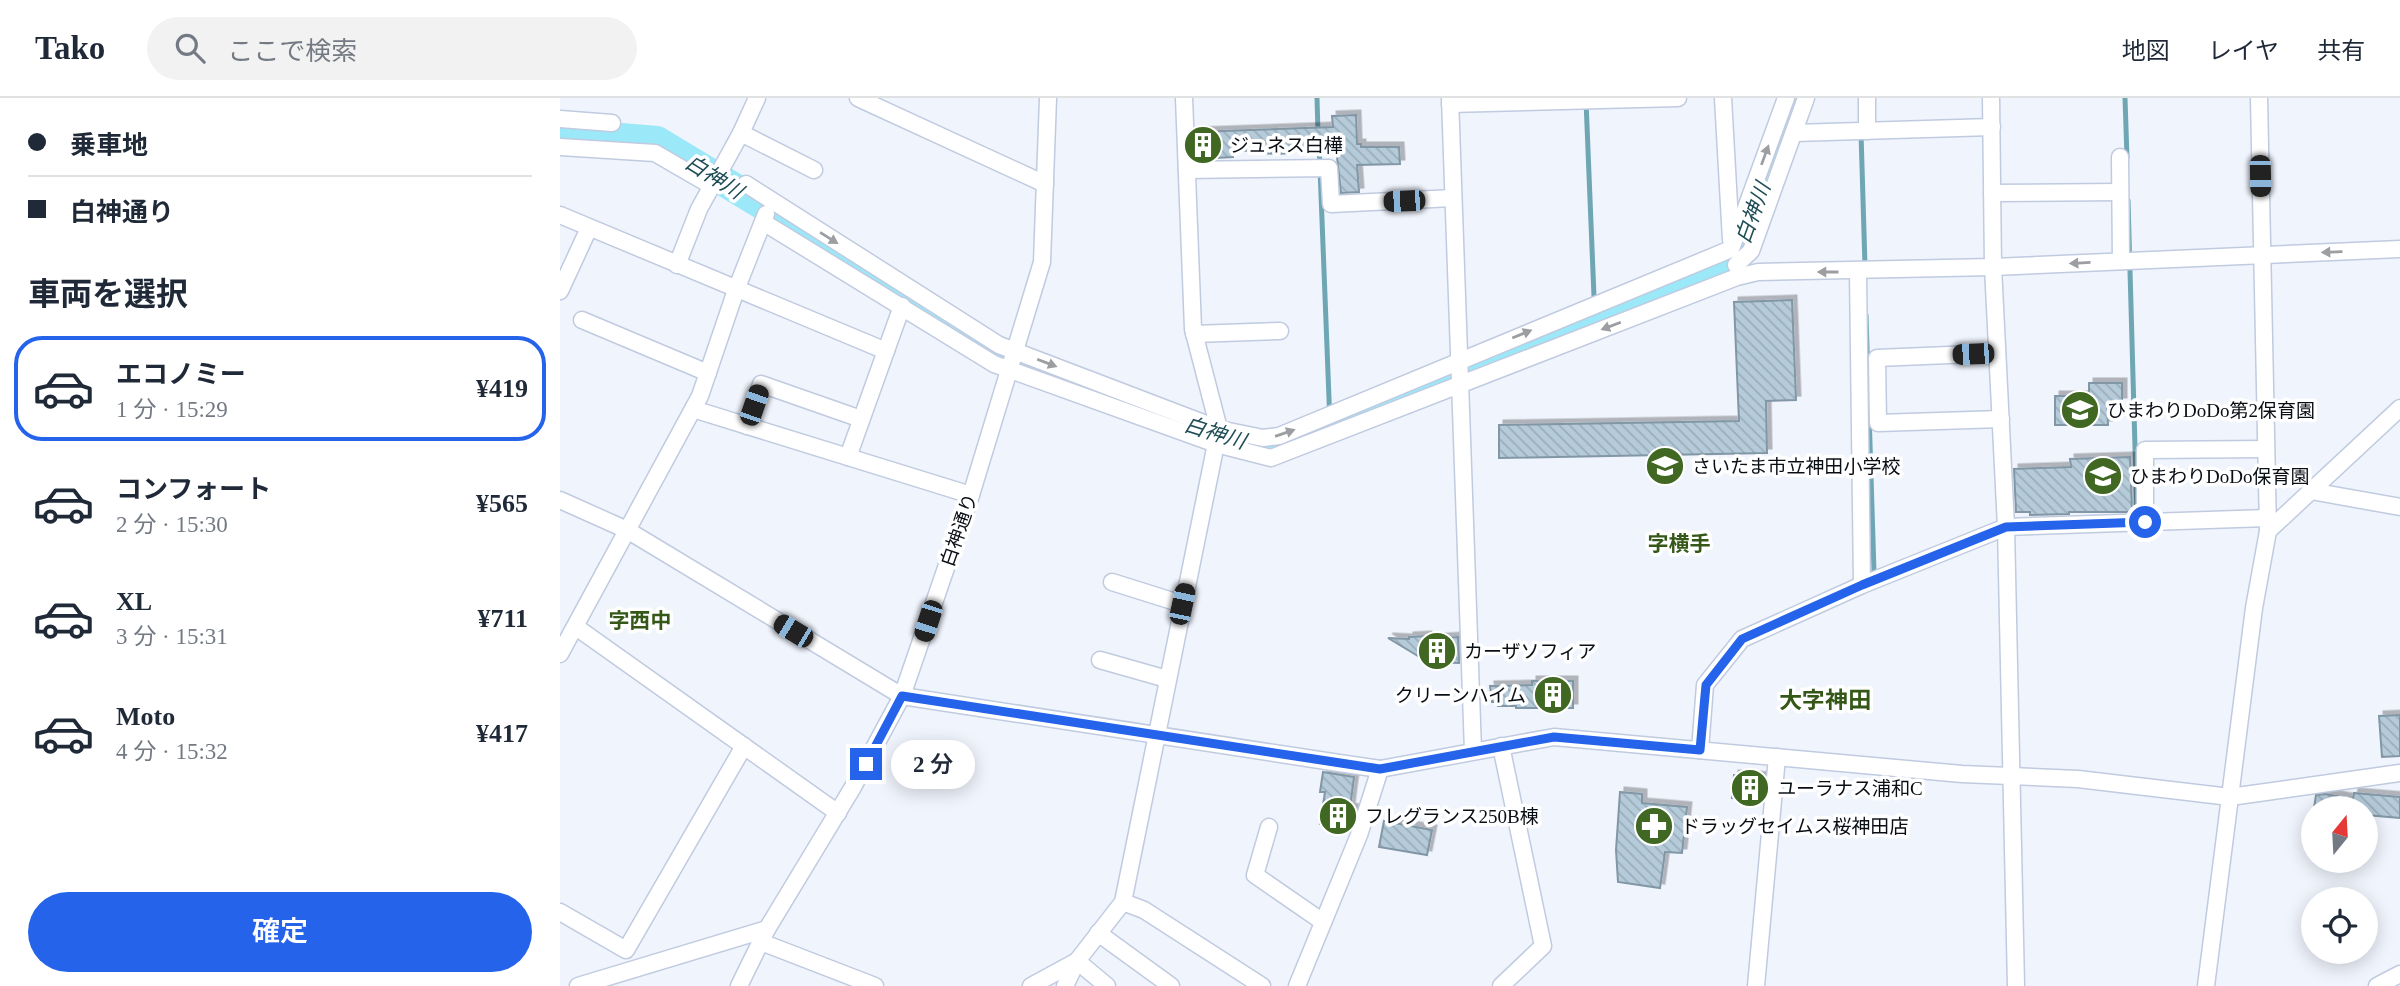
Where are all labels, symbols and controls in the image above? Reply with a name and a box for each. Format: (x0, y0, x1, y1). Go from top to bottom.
search box (147, 17, 637, 80)
icon: search (171, 29, 209, 67)
text: Tako (35, 30, 105, 66)
text: ここで検索 (227, 37, 357, 66)
text: 地図 (2122, 38, 2170, 64)
text: レイヤ (2208, 38, 2279, 64)
text: 共有 (2317, 38, 2365, 64)
building icon: ジュネス白樺 (1182, 124, 1224, 166)
text: 乗車地 (70, 131, 148, 160)
place label: ジュネス白樺 (1230, 135, 1343, 156)
one-way arrow (1760, 145, 1771, 166)
water label: 白神川 (681, 150, 749, 205)
car (2250, 155, 2271, 197)
water label: 白神川 (1731, 177, 1776, 247)
car (1383, 190, 1426, 212)
text: 白神通り (70, 198, 174, 227)
one-way arrow (819, 232, 838, 245)
one-way arrow (2321, 246, 2343, 257)
one-way arrow (2069, 258, 2091, 269)
one-way arrow (1817, 266, 1839, 278)
text: 車両を選択 (28, 276, 188, 312)
one-way arrow (1600, 321, 1621, 332)
one-way arrow (1512, 329, 1533, 340)
car (1952, 343, 1995, 365)
icon: car (32, 357, 95, 420)
one-way arrow (1036, 357, 1057, 368)
text: エコノミー (116, 360, 246, 389)
text: ¥419 (476, 374, 528, 403)
car (738, 382, 771, 428)
school or university icon: ひまわりDoDo第2保育園 (2059, 389, 2101, 431)
text: 1 分 · 15:29 (116, 397, 228, 422)
place label: ひまわりDoDo第2保育園 (2107, 400, 2315, 421)
water label: 白神川 (1181, 412, 1251, 454)
one-way arrow (1274, 427, 1295, 438)
school or university icon: さいたま市立神田小学校 (1644, 445, 1686, 487)
school or university icon: ひまわりDoDo保育園 (2082, 455, 2124, 497)
place label: さいたま市立神田小学校 (1692, 456, 1900, 477)
place label: ひまわりDoDo保育園 (2130, 466, 2309, 487)
icon: car (32, 472, 95, 535)
text: コンフォート (116, 475, 271, 504)
text: ¥565 (476, 489, 528, 518)
street label: 白神通り (937, 491, 981, 569)
route start (2129, 506, 2161, 538)
text: 2 分 · 15:30 (116, 512, 228, 537)
district label: 字横手 (1648, 532, 1711, 556)
car (1168, 581, 1197, 627)
icon: car (32, 587, 95, 650)
text: XL (116, 587, 152, 616)
car (912, 598, 945, 644)
text: ¥711 (477, 604, 528, 633)
district label: 字西中 (609, 609, 672, 633)
car (770, 611, 817, 651)
text: 3 分 · 15:31 (116, 624, 228, 649)
building icon: カーザソフィア (1416, 630, 1458, 672)
place label: カーザソフィア (1464, 641, 1596, 662)
building icon: クリーンハイム (1532, 674, 1574, 716)
place label: クリーンハイム (1395, 685, 1526, 706)
district label: 大字神田 (1779, 688, 1871, 713)
icon: car (32, 702, 95, 765)
text: Moto (116, 702, 175, 731)
text: ¥417 (476, 719, 528, 748)
text: 4 分 · 15:32 (116, 739, 228, 764)
callout: 2 分 (890, 740, 974, 788)
route end (850, 748, 882, 780)
text: 2 分 (913, 752, 953, 777)
building icon: ユーラナス浦和C (1729, 767, 1771, 809)
place label: ユーラナス浦和C (1777, 778, 1923, 799)
building icon: フレグランス250B棟 (1317, 795, 1359, 837)
north arrow (2301, 796, 2378, 873)
map controls (2301, 796, 2378, 964)
pharmacy icon: ドラッグセイムス桜神田店 (1633, 805, 1675, 847)
place label: フレグランス250B棟 (1365, 806, 1539, 827)
place label: ドラッグセイムス桜神田店 (1681, 816, 1909, 837)
button: locate (2301, 887, 2378, 964)
button: 確定 (28, 892, 532, 972)

